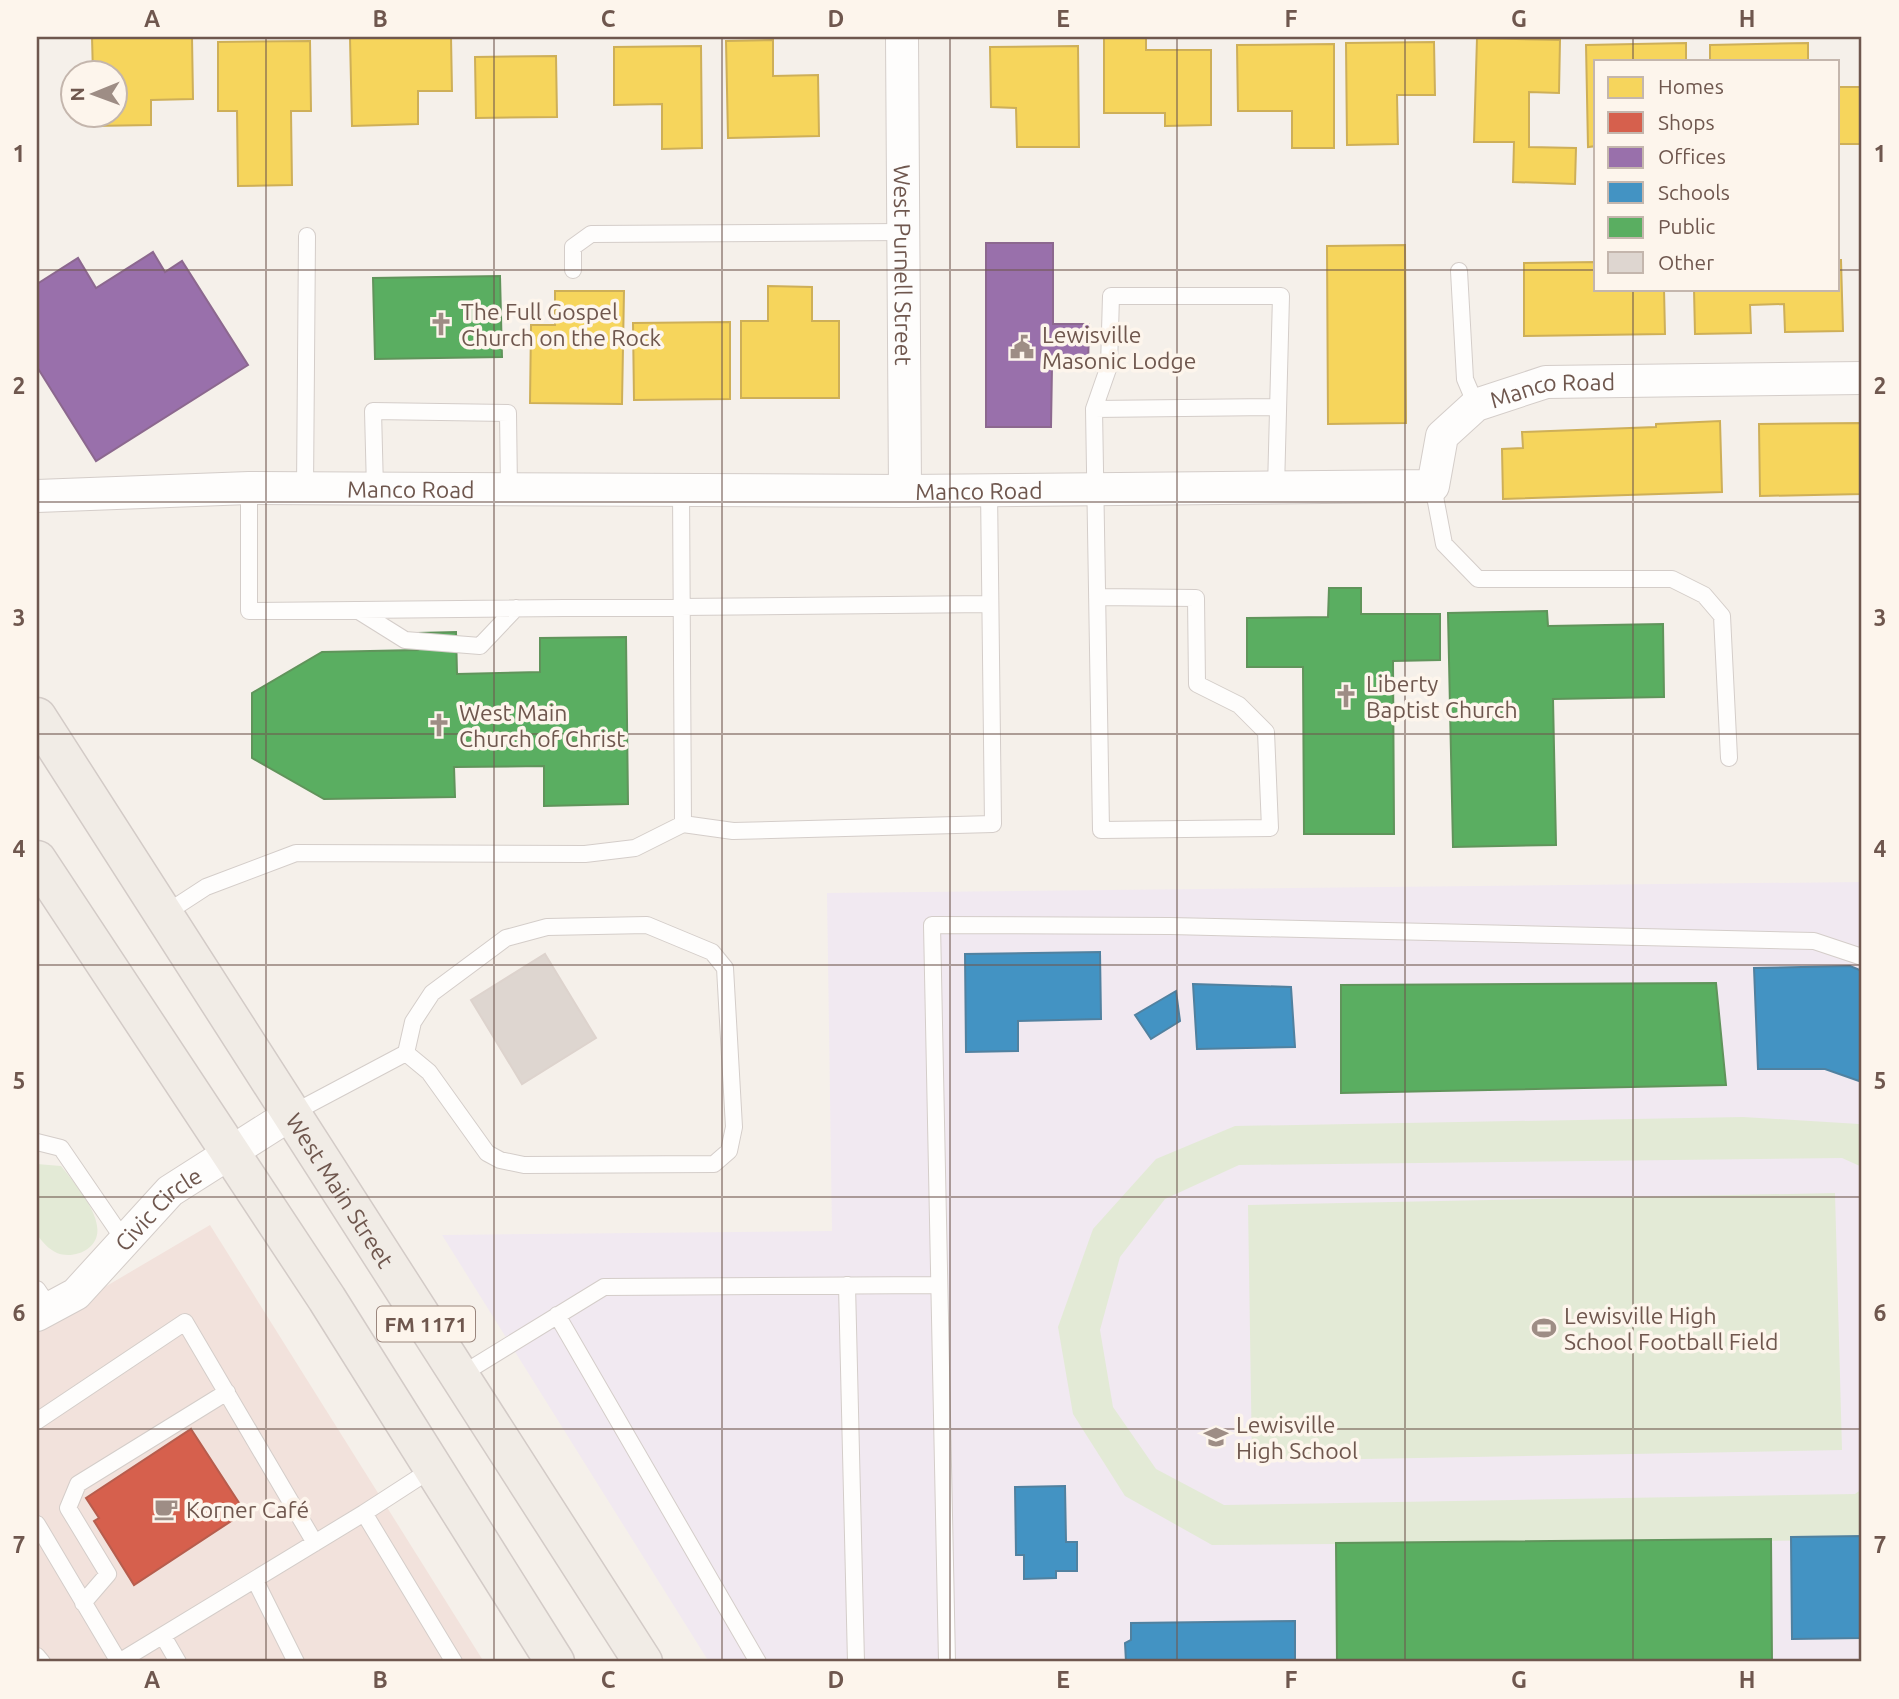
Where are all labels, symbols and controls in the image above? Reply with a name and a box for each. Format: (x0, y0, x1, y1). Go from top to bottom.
text: A (144, 6, 160, 31)
text: B (372, 6, 388, 31)
text: C (601, 6, 616, 31)
text: D (828, 6, 844, 31)
text: E (1056, 6, 1070, 31)
text: F (1285, 6, 1298, 31)
text: G (1511, 6, 1527, 31)
text: H (1739, 6, 1755, 31)
north arrow (60, 60, 130, 130)
legend (1594, 60, 1840, 290)
text: Homes (1658, 74, 1724, 98)
text: N (66, 87, 88, 102)
text: Shops (1658, 110, 1715, 134)
text: 1 (13, 141, 25, 166)
text: 1 (1874, 141, 1886, 166)
text: Offices (1658, 144, 1726, 168)
street label: West Purnell Street (890, 164, 917, 366)
text: Schools (1658, 180, 1730, 204)
text: Public (1658, 214, 1715, 238)
text: Other (1658, 250, 1714, 274)
place label: The Full Gospel Church on the Rock (461, 299, 662, 350)
church icon: The Full Gospel Church on the Rock (427, 310, 455, 338)
place label: Lewisville Masonic Lodge (1042, 322, 1196, 373)
public building icon: Lewisville Masonic Lodge (1008, 333, 1036, 361)
street label: Manco Road (1487, 369, 1615, 412)
text: 2 (13, 373, 25, 398)
text: 2 (1874, 373, 1886, 398)
street label: Manco Road (347, 476, 475, 502)
street label: Manco Road (915, 477, 1043, 503)
text: 3 (13, 605, 25, 630)
text: 3 (1874, 605, 1886, 630)
place label: Liberty Baptist Church (1366, 671, 1518, 722)
church icon: Liberty Baptist Church (1332, 682, 1360, 710)
place label: West Main Church of Christ (459, 700, 625, 751)
church icon: West Main Church of Christ (425, 711, 453, 739)
text: 4 (13, 836, 26, 861)
text: 4 (1874, 836, 1887, 861)
text: 5 (13, 1068, 25, 1093)
text: 5 (1874, 1068, 1886, 1093)
street label: West Main Street (282, 1108, 399, 1272)
street label: Civic Circle (110, 1162, 206, 1255)
text: 6 (13, 1300, 26, 1325)
text: 6 (1874, 1300, 1887, 1325)
place label: Lewisville High School Football Field (1564, 1303, 1779, 1354)
road number: FM 1171 (377, 1306, 475, 1342)
sports icon: Lewisville High School Football Field (1530, 1314, 1558, 1342)
place label: Lewisville High School (1236, 1412, 1358, 1463)
school or university icon: Lewisville High School (1202, 1423, 1230, 1451)
cafe icon: Korner Café (152, 1495, 180, 1523)
place label: Korner Café (186, 1497, 309, 1522)
text: 7 (13, 1532, 25, 1557)
text: 7 (1874, 1532, 1886, 1557)
text: A (144, 1667, 160, 1692)
text: B (372, 1667, 388, 1692)
text: C (601, 1667, 616, 1692)
text: D (828, 1667, 844, 1692)
text: E (1056, 1667, 1070, 1692)
text: F (1285, 1667, 1298, 1692)
text: G (1511, 1667, 1527, 1692)
text: H (1739, 1667, 1755, 1692)

